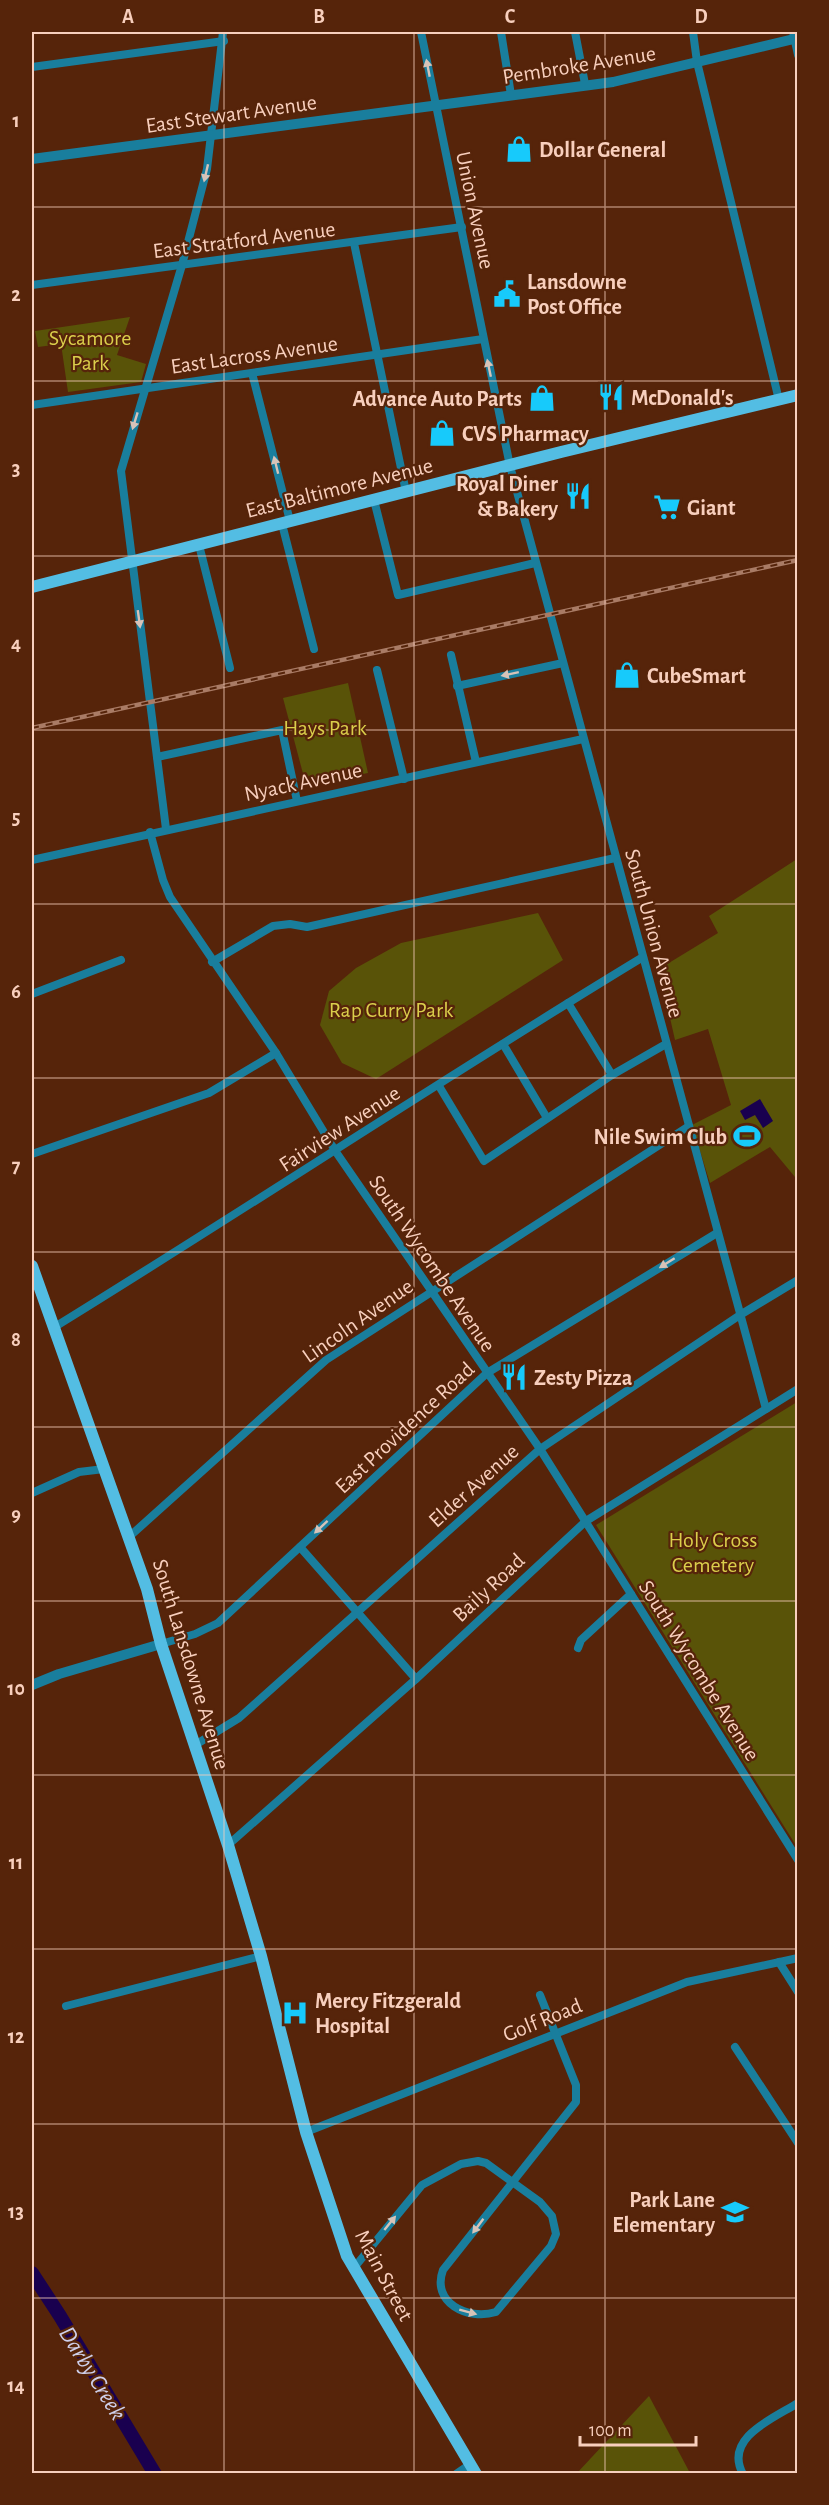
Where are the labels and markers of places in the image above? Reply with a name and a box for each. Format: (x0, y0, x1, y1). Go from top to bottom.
shop icon: Dollar General (504, 134, 534, 164)
place label: Dollar General (539, 139, 666, 161)
place label: Lansdowne Post Office (527, 271, 627, 318)
public building icon: Lansdowne Post Office (492, 279, 522, 309)
restaurant icon: McDonald's (596, 382, 626, 412)
shop icon: Advance Auto Parts (527, 383, 557, 413)
place label: McDonald's (631, 387, 733, 409)
place label: Advance Auto Parts (352, 388, 522, 410)
shop icon: CVS Pharmacy (427, 418, 457, 448)
place label: CVS Pharmacy (462, 423, 589, 446)
place label: Royal Diner & Bakery (456, 473, 558, 521)
restaurant icon: Royal Diner & Bakery (563, 481, 593, 511)
supermarket icon: Giant (652, 492, 682, 522)
place label: Giant (687, 497, 736, 519)
shop icon: CubeSmart (612, 660, 642, 690)
place label: CubeSmart (647, 665, 746, 687)
sports icon: Nile Swim Club (732, 1121, 762, 1151)
place label: Nile Swim Club (594, 1126, 727, 1148)
restaurant icon: Zesty Pizza (499, 1362, 529, 1392)
place label: Zesty Pizza (534, 1367, 633, 1390)
place label: Mercy Fitzgerald Hospital (315, 1990, 461, 2037)
hospital icon: Mercy Fitzgerald Hospital (280, 1998, 310, 2028)
place label: Park Lane Elementary (612, 2189, 715, 2237)
school or university icon: Park Lane Elementary (720, 2197, 750, 2227)

